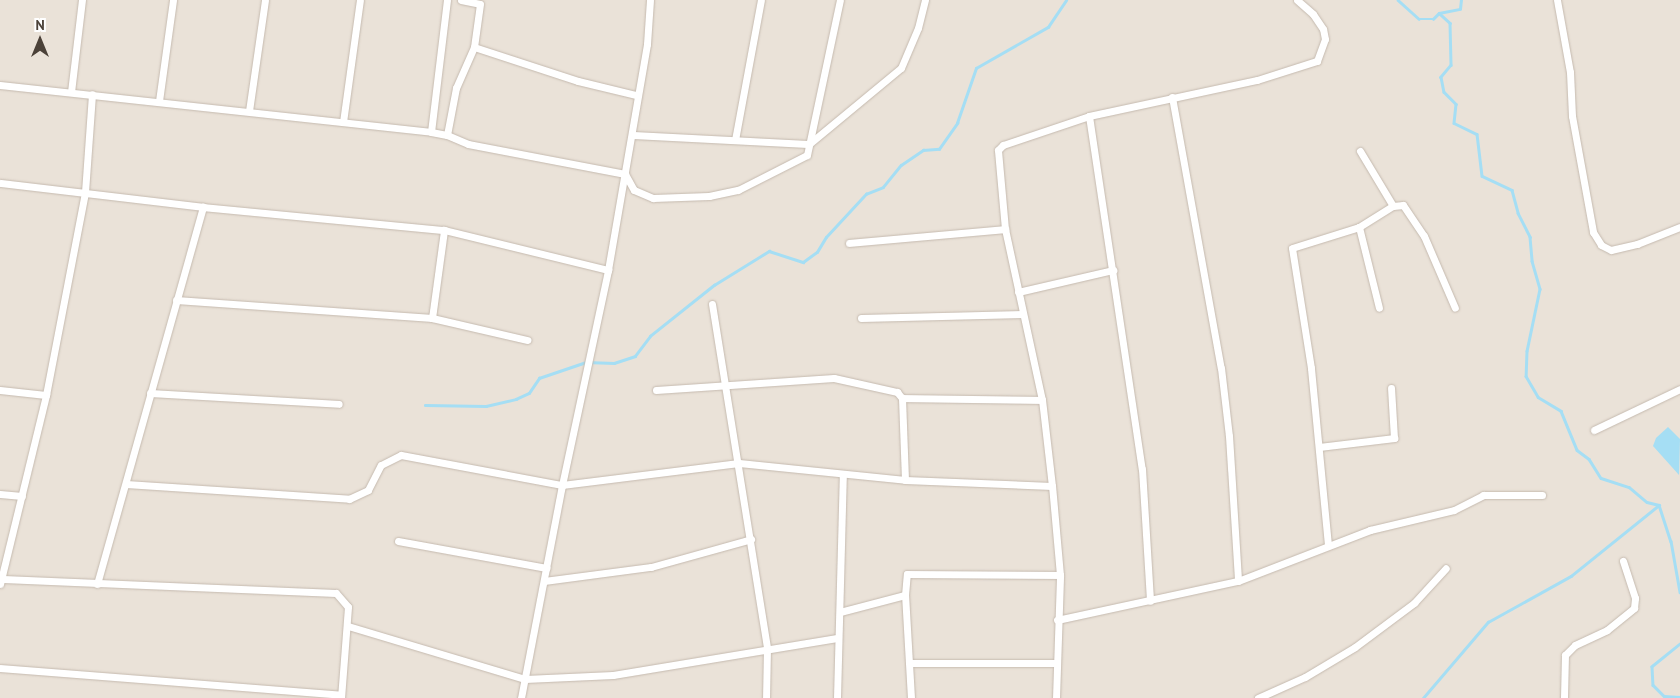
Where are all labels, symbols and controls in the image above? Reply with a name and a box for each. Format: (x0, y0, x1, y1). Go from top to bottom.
north arrow (15, 15, 65, 65)
text: N (35, 16, 45, 34)

